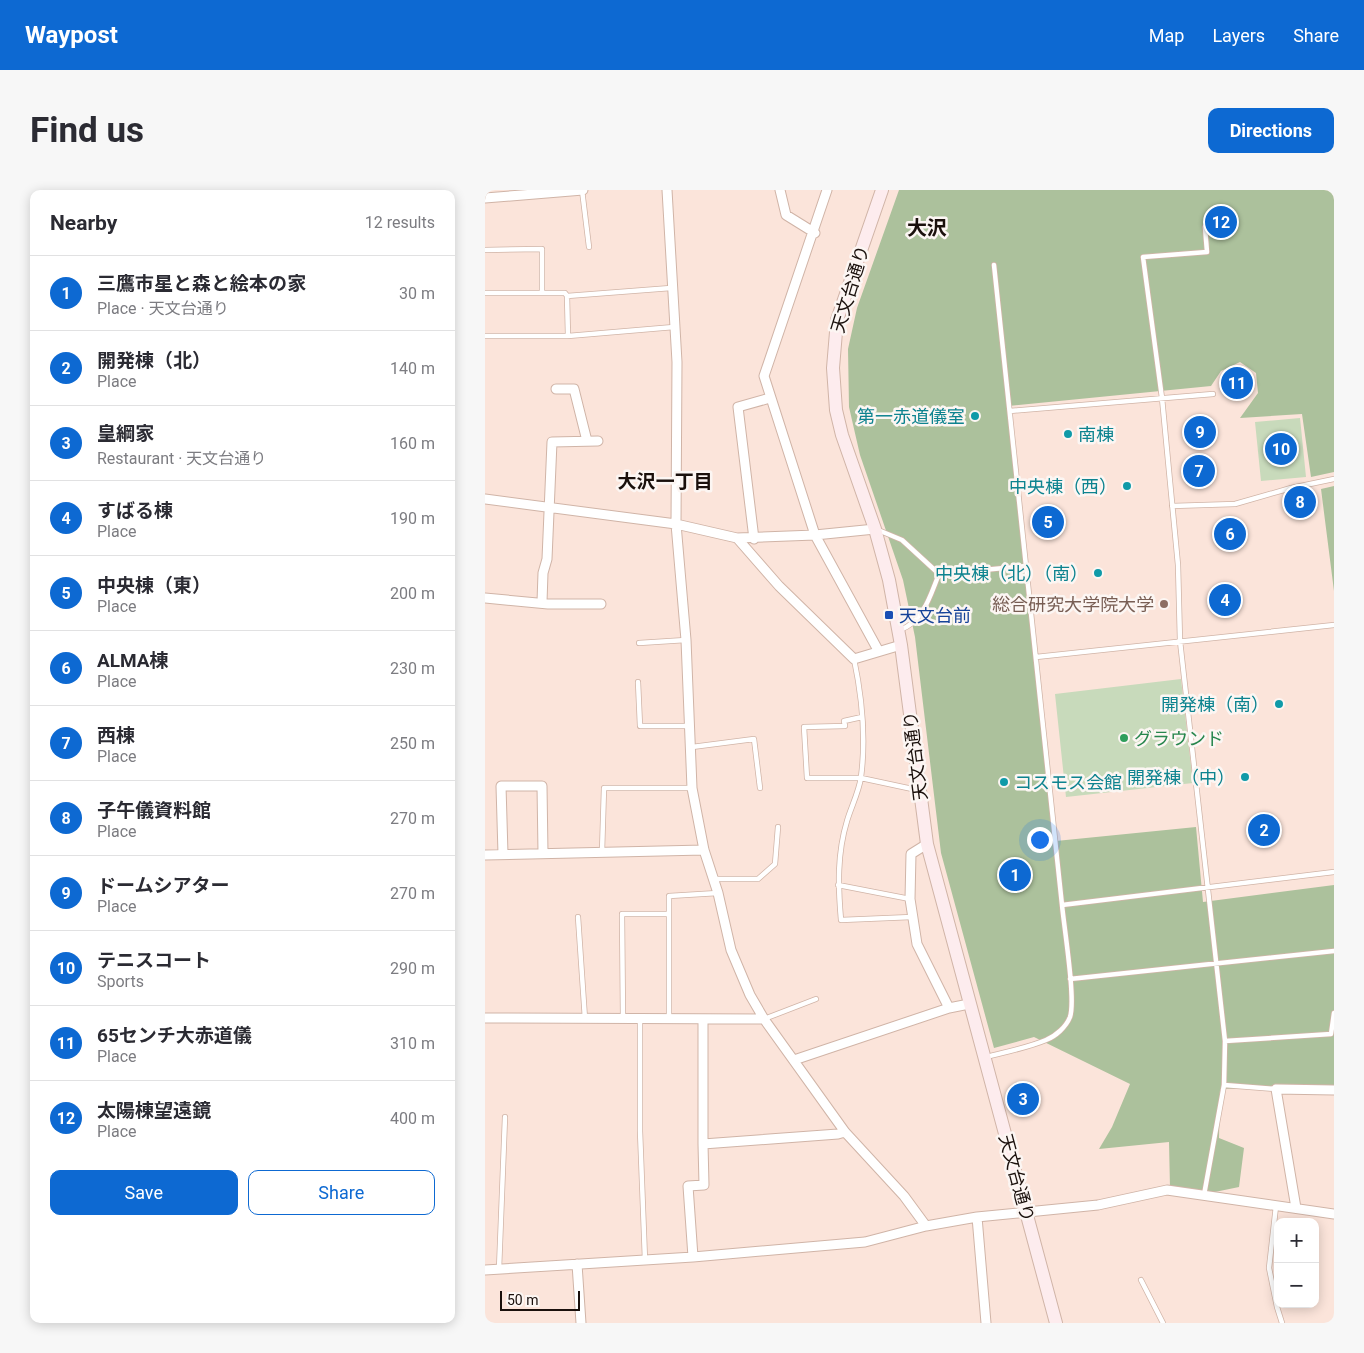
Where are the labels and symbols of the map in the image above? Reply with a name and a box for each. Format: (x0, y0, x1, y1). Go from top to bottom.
pin: 12 (1205, 203, 1237, 241)
district label: 大沢 (907, 216, 947, 240)
street label: 天文台通り (827, 243, 873, 335)
pin: 11 (1221, 364, 1253, 402)
place label: 第一赤道儀室 (857, 406, 965, 427)
marker: 第一赤道儀室 (969, 410, 981, 422)
pin: 9 (1184, 413, 1216, 451)
place label: 南棟 (1078, 424, 1114, 445)
marker: 南棟 (1062, 428, 1074, 440)
pin: 10 (1265, 430, 1297, 468)
pin: 7 (1183, 452, 1215, 490)
district label: 大沢一丁目 (617, 470, 713, 493)
place label: 中央棟（西） (1009, 476, 1117, 497)
marker: 中央棟（西） (1121, 480, 1133, 492)
pin: 8 (1284, 483, 1316, 521)
pin: 5 (1032, 503, 1064, 541)
pin: 6 (1214, 515, 1246, 553)
place label: 中央棟（北）（南） (935, 563, 1088, 584)
marker: 中央棟（北）（南） (1092, 567, 1104, 579)
pin: 4 (1209, 581, 1241, 619)
place label: 総合研究大学院大学 (992, 594, 1154, 615)
marker: 総合研究大学院大学 (1158, 598, 1170, 610)
place label: 天文台前 (899, 605, 971, 626)
marker: 天文台前 (883, 609, 895, 621)
place label: 開発棟（南） (1161, 694, 1269, 715)
marker: 開発棟（南） (1273, 698, 1285, 710)
street label: 天文台通り (899, 710, 931, 802)
place label: グラウンド (1134, 728, 1224, 749)
marker: グラウンド (1118, 732, 1130, 744)
place label: 開発棟（中） (1127, 767, 1235, 788)
marker: 開発棟（中） (1239, 771, 1251, 783)
place label: コスモス会館 (1014, 772, 1122, 793)
marker: コスモス会館 (998, 776, 1010, 788)
pin: 2 (1248, 811, 1280, 849)
your location (1027, 827, 1053, 853)
pin: 1 (999, 856, 1031, 894)
pin: 3 (1007, 1080, 1039, 1118)
street label: 天文台通り (995, 1132, 1039, 1224)
scale bar (500, 1288, 580, 1311)

